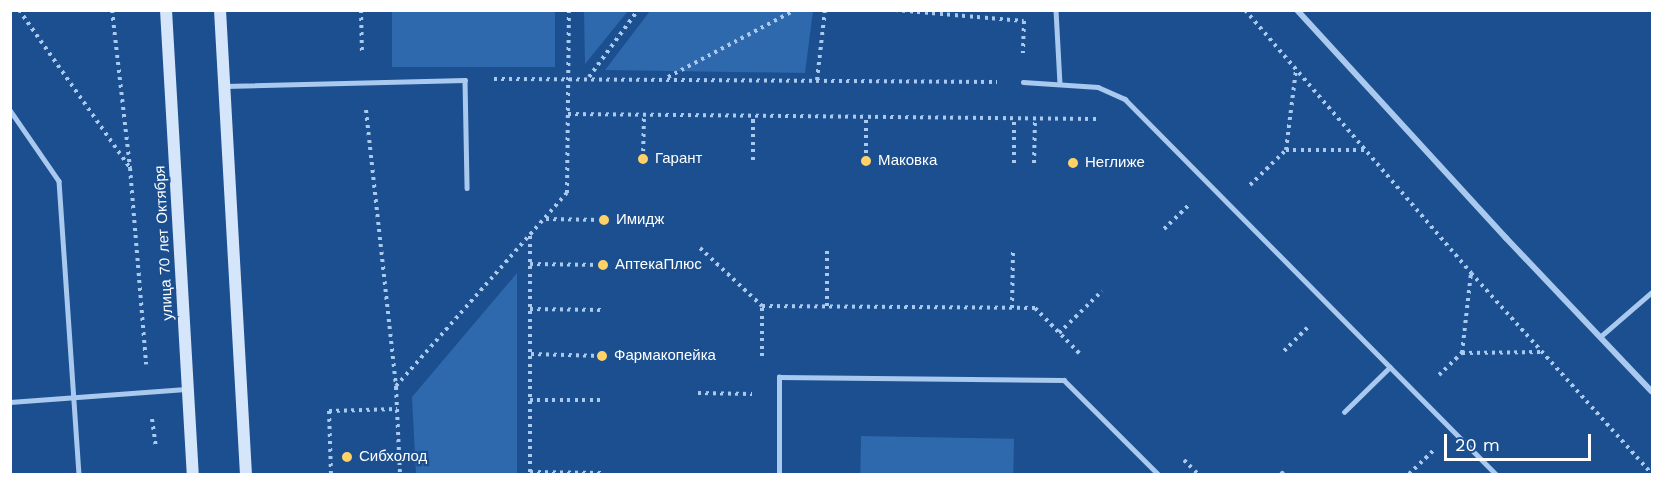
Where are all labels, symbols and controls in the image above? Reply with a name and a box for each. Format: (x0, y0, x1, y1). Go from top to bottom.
place label: Гарант (655, 150, 702, 168)
marker: Гарант (636, 152, 650, 166)
place label: Маковка (878, 152, 937, 170)
marker: Маковка (859, 154, 873, 168)
place label: Неглиже (1085, 154, 1145, 172)
marker: Неглиже (1066, 156, 1080, 170)
street label: улица 70 лет Октября (151, 165, 177, 321)
place label: Имидж (616, 211, 664, 229)
marker: Имидж (597, 213, 611, 227)
place label: АптекаПлюс (615, 256, 702, 274)
marker: АптекаПлюс (596, 258, 610, 272)
place label: Фармакопейка (614, 347, 716, 365)
marker: Фармакопейка (595, 349, 609, 363)
scale bar (1447, 422, 1594, 460)
text: 20 m (1455, 434, 1500, 455)
place label: Сибхолод (359, 448, 427, 466)
marker: Сибхолод (340, 450, 354, 464)

